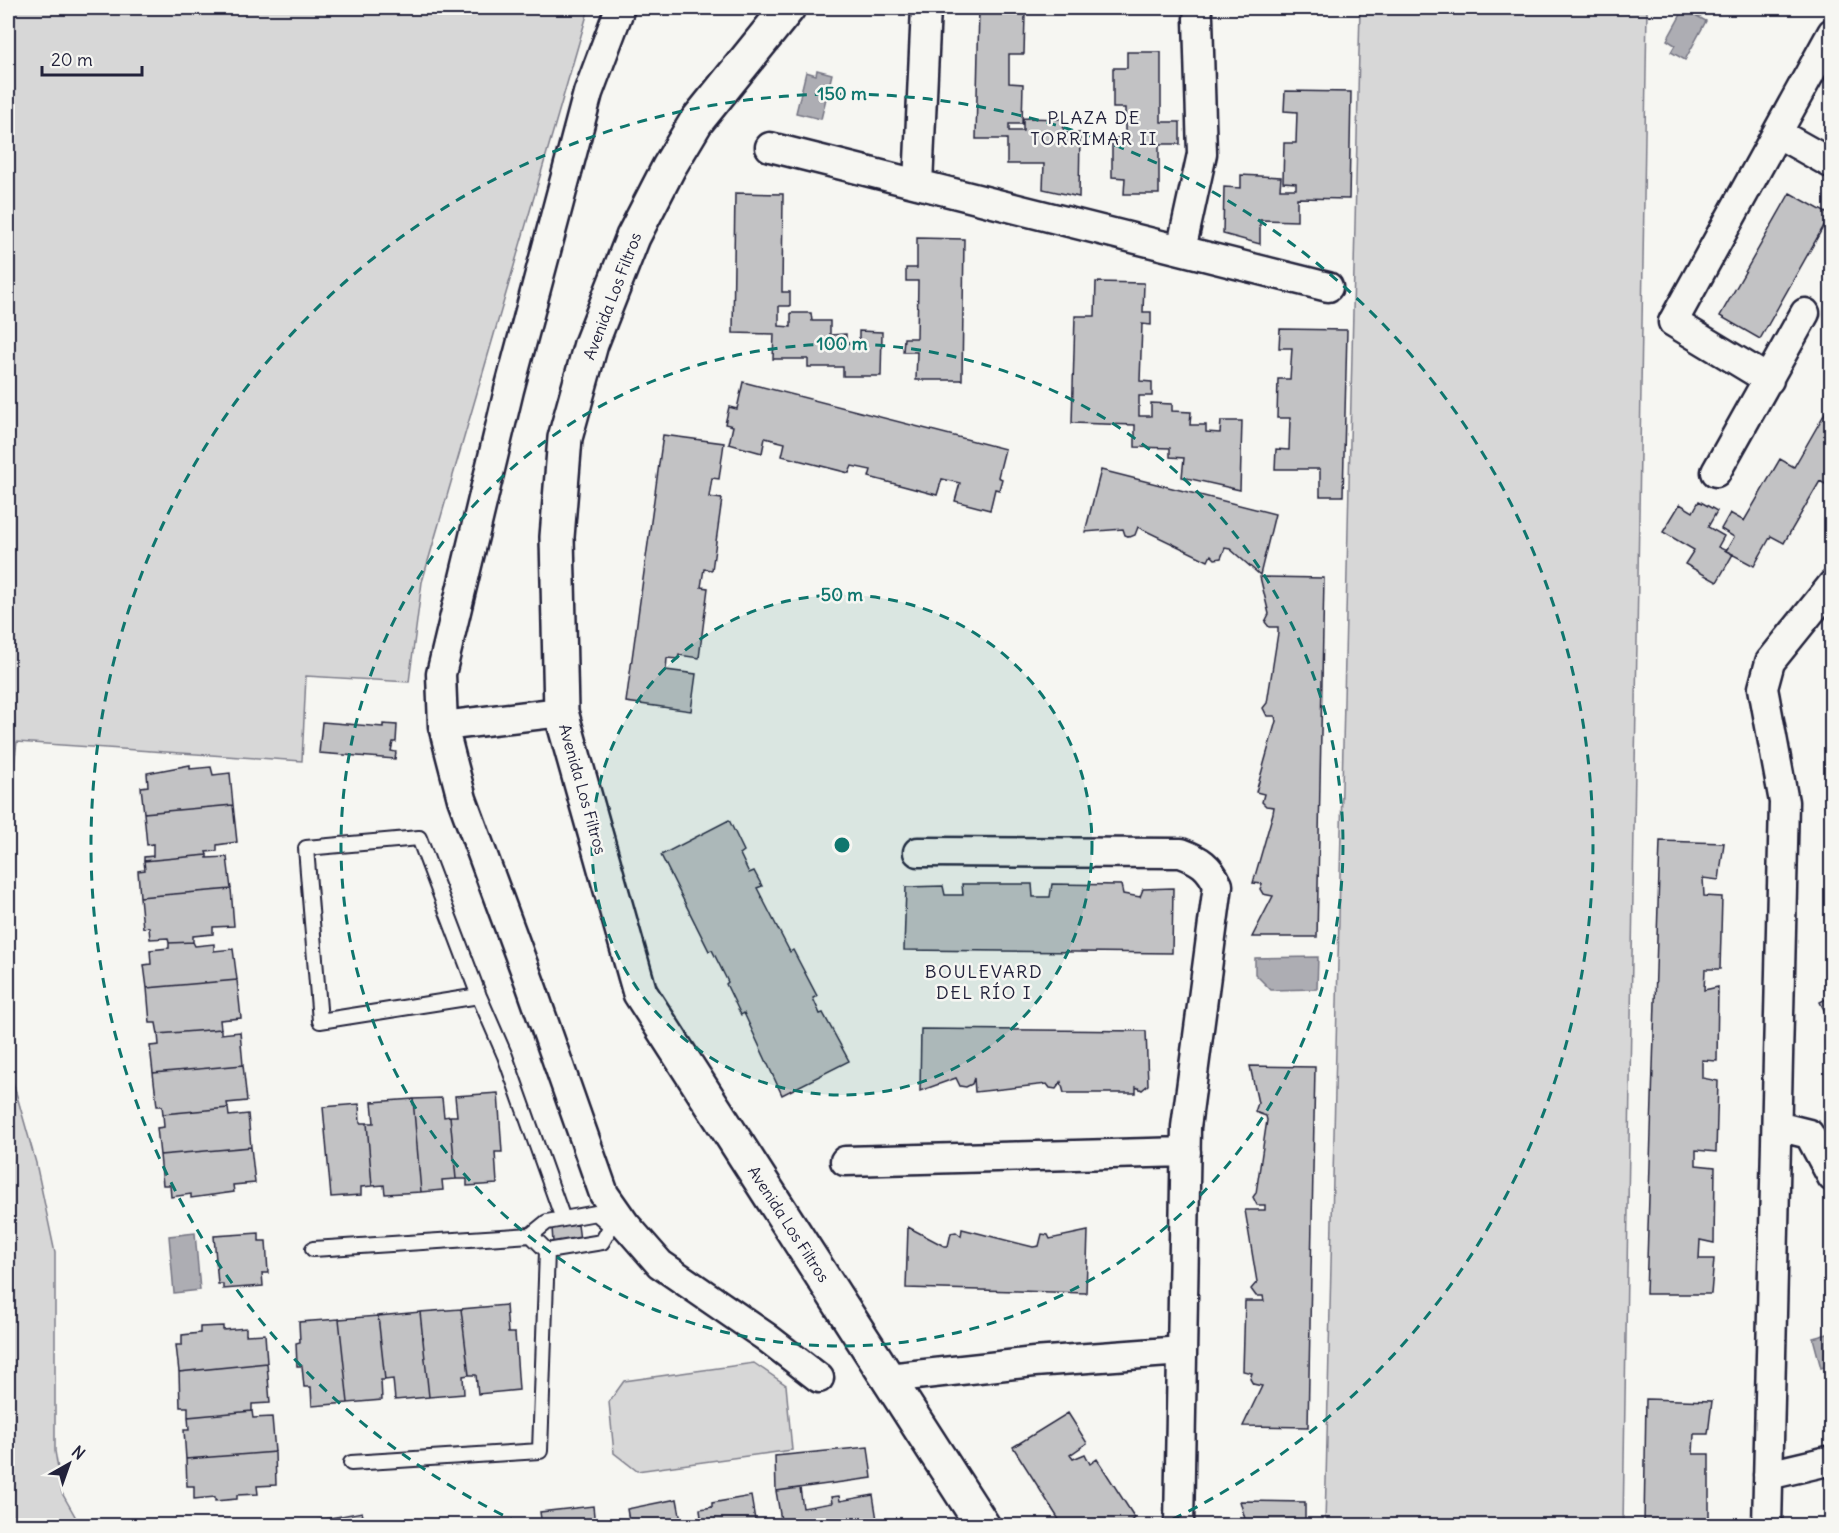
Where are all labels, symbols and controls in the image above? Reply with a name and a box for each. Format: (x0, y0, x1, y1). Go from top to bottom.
scale bar (42, 39, 142, 77)
text: 20 m (51, 48, 93, 71)
text: 150 m (817, 82, 867, 105)
district label: PLAZA DE TORRIMAR II (1030, 106, 1158, 150)
street label: Avenida Los Filtros (579, 230, 645, 362)
text: 100 m (817, 332, 868, 355)
text: 50 m (821, 583, 863, 606)
street label: Avenida Los Filtros (555, 722, 611, 856)
centre of rings (832, 835, 852, 855)
district label: BOULEVARD DEL RÍO I (925, 960, 1043, 1004)
street label: Avenida Los Filtros (744, 1162, 834, 1286)
north arrow (39, 1434, 99, 1494)
text: N (68, 1441, 89, 1464)

